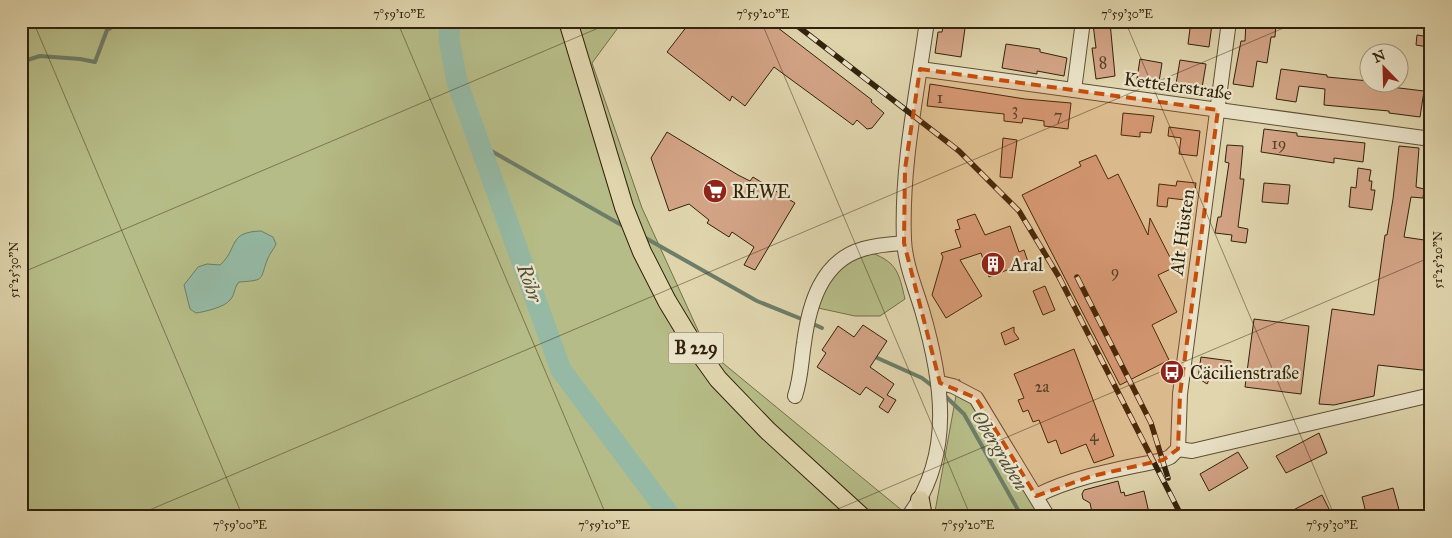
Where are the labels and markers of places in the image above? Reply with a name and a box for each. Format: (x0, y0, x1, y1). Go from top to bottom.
supermarket icon: REWE (702, 178, 728, 204)
place label: REWE (732, 180, 791, 203)
building icon: Aral (980, 251, 1006, 277)
place label: Aral (1009, 253, 1044, 276)
bus stop icon: Cäcilienstraße (1159, 359, 1185, 385)
place label: Cäcilienstraße (1190, 361, 1299, 384)

